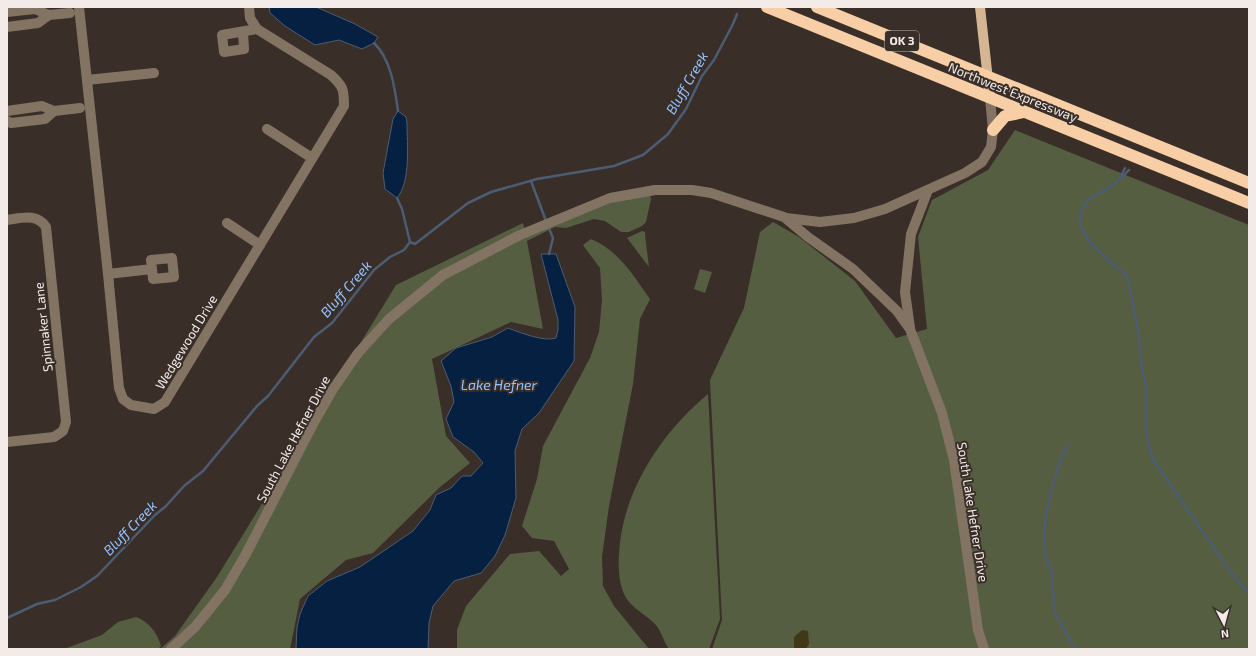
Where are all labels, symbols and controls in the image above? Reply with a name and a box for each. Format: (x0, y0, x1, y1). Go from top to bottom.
road number: OK 3 (885, 31, 919, 51)
water label: Bluff Creek (662, 48, 711, 117)
street label: Northwest Expressway (946, 59, 1080, 125)
water label: Bluff Creek (316, 257, 375, 320)
street label: Spinnaker Lane (30, 281, 56, 373)
street label: Wedgewood Drive (151, 292, 221, 392)
street label: South Lake Hefner Drive (253, 373, 333, 505)
water label: Lake Hefner (461, 376, 538, 393)
street label: South Lake Hefner Drive (954, 441, 992, 583)
water label: Bluff Creek (99, 497, 160, 559)
north arrow (1204, 604, 1244, 644)
text: N (1220, 628, 1230, 641)

